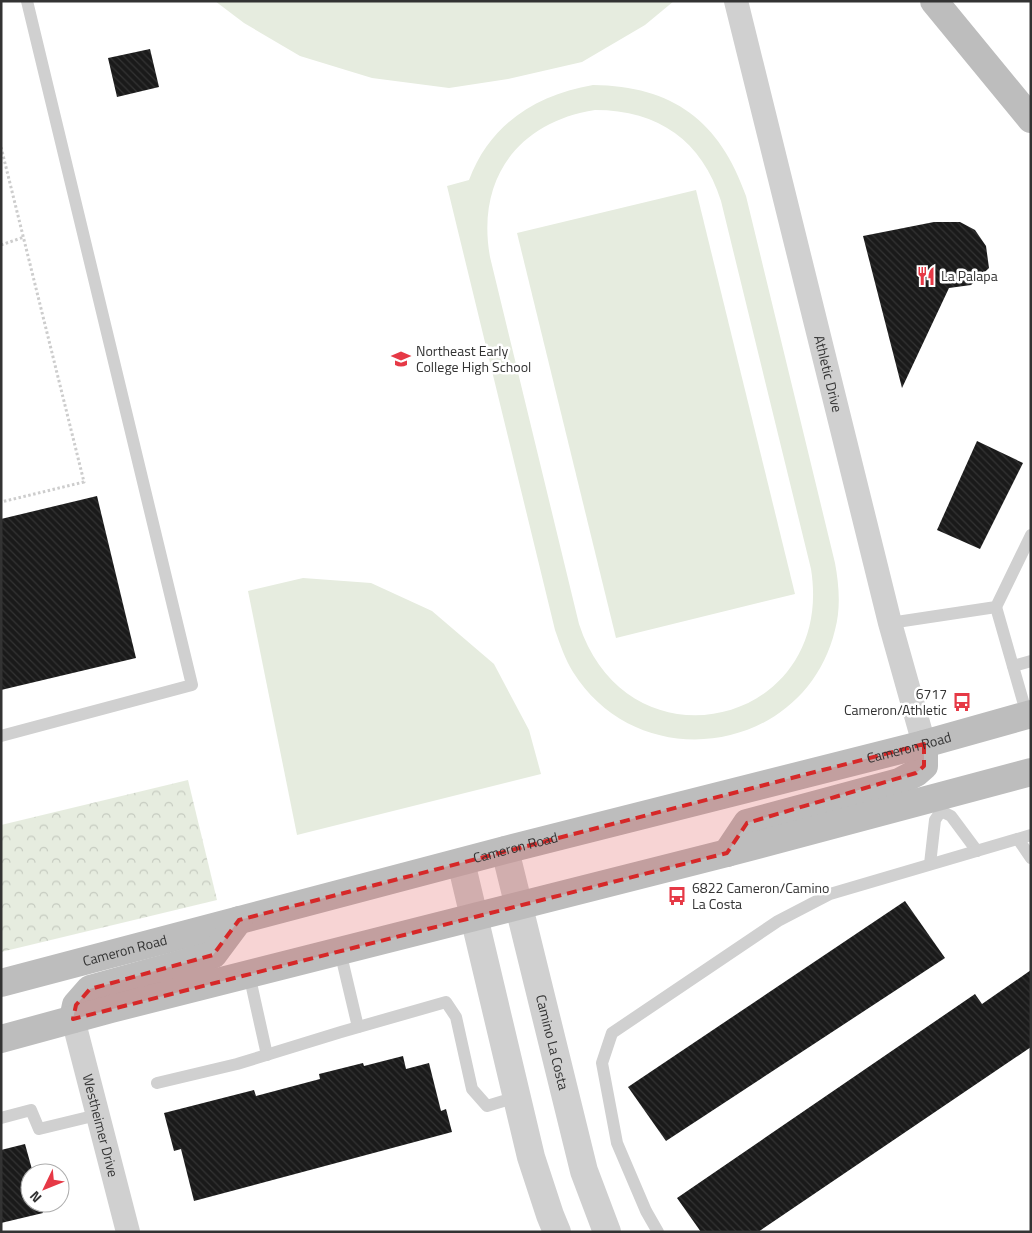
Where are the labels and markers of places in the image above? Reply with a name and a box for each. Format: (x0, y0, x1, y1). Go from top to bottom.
restaurant icon: La Palapa (915, 265, 937, 287)
place label: La Palapa (941, 265, 998, 286)
place label: Northeast Early College High School (416, 340, 531, 377)
school or university icon: Northeast Early College High School (390, 348, 412, 370)
place label: 6717 Cameron/Athletic (844, 683, 947, 720)
bus stop icon: 6717 Cameron/Athletic (951, 691, 973, 713)
place label: 6822 Cameron/Camino La Costa (692, 877, 829, 914)
bus stop icon: 6822 Cameron/Camino La Costa (666, 885, 688, 907)

